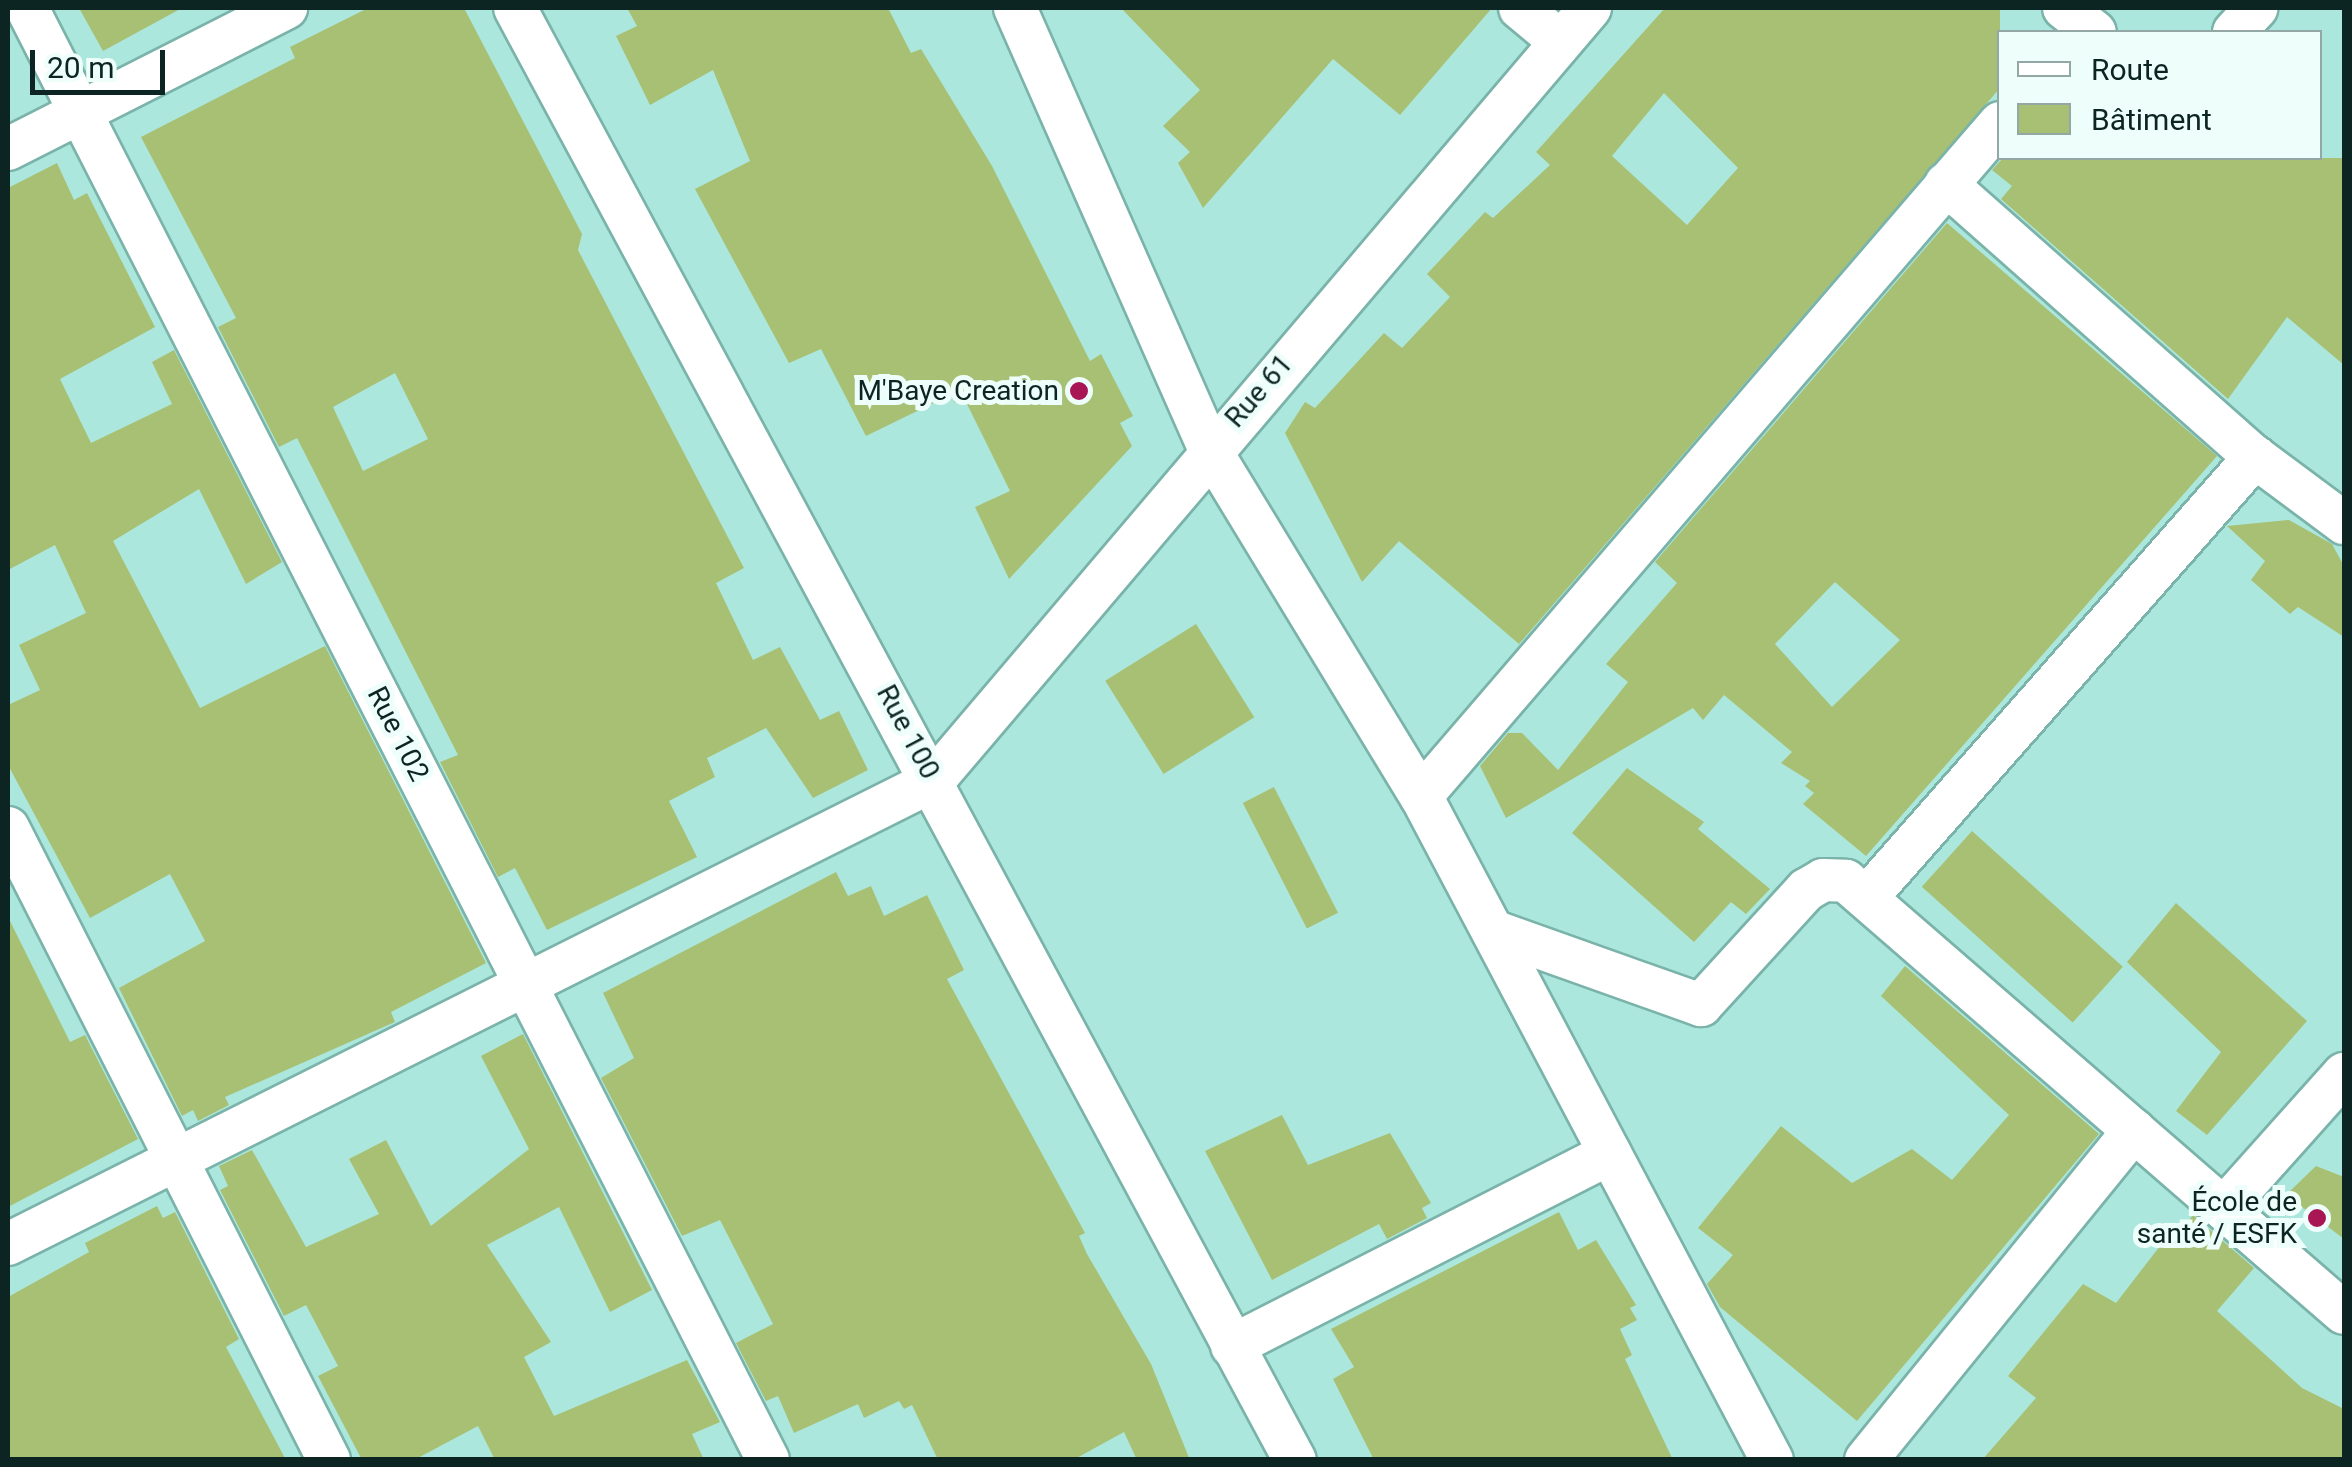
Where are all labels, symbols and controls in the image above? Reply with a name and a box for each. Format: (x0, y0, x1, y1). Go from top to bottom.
scale bar (35, 30, 170, 92)
legend (1997, 30, 2322, 160)
text: 20 m (47, 50, 114, 85)
text: Route (2091, 52, 2169, 87)
text: Bâtiment (2091, 102, 2212, 137)
street label: Rue 61 (1218, 348, 1300, 434)
place label: M'Baye Creation (857, 374, 1059, 408)
marker: M'Baye Creation (1068, 380, 1090, 402)
street label: Rue 100 (869, 679, 947, 785)
street label: Rue 102 (360, 681, 436, 787)
place label: École de santé / ESFK (2137, 1185, 2297, 1251)
marker: École de santé / ESFK (2306, 1207, 2328, 1229)

